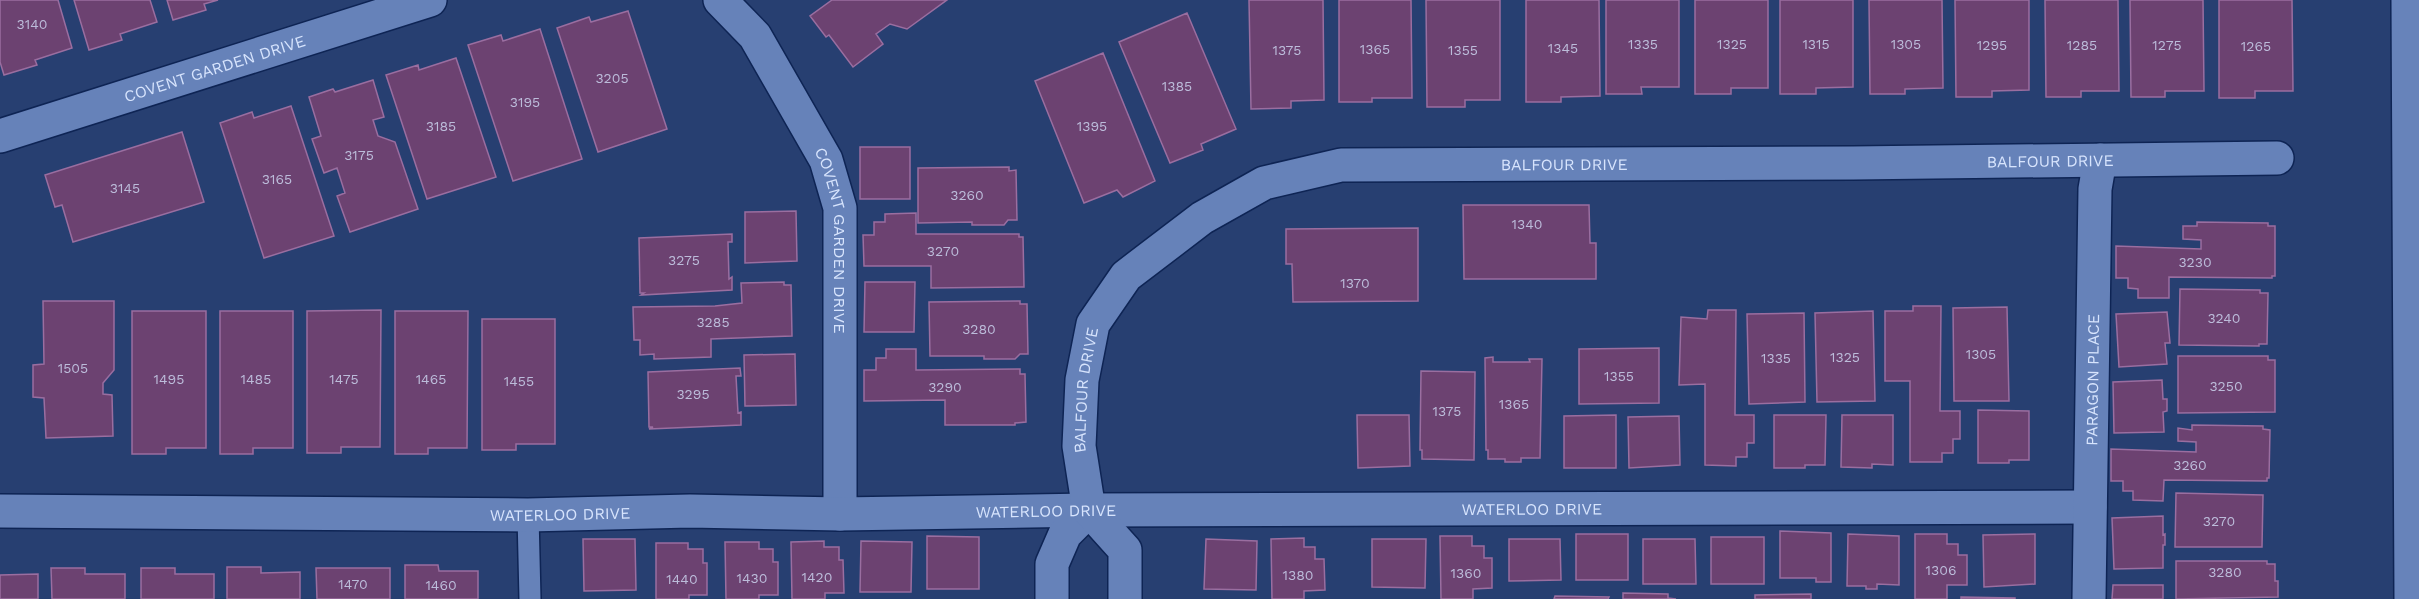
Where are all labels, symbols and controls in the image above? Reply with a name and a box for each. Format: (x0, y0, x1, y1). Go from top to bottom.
house number: 3140 (17, 16, 47, 32)
street label: COVENT GARDEN DRIVE (122, 31, 308, 106)
house number: 1335 (1628, 36, 1658, 52)
house number: 1325 (1717, 36, 1747, 52)
house number: 1315 (1802, 36, 1830, 52)
house number: 1305 (1891, 36, 1921, 52)
house number: 1295 (1977, 37, 2007, 53)
house number: 1285 (2067, 37, 2097, 53)
house number: 1275 (2152, 37, 2182, 53)
house number: 1265 (2241, 38, 2271, 54)
house number: 1345 (1548, 40, 1578, 56)
house number: 1365 (1360, 41, 1390, 57)
house number: 1375 (1272, 42, 1302, 58)
house number: 1355 (1448, 42, 1478, 58)
house number: 3205 (595, 70, 629, 86)
house number: 1385 (1162, 78, 1192, 94)
house number: 3195 (510, 94, 540, 110)
house number: 3185 (426, 118, 456, 134)
house number: 1395 (1077, 118, 1107, 134)
street label: COVENT GARDEN DRIVE (811, 144, 849, 333)
house number: 3175 (344, 147, 374, 163)
street label: BALFOUR DRIVE (1987, 151, 2114, 171)
street label: BALFOUR DRIVE (1501, 155, 1628, 174)
house number: 3165 (262, 171, 292, 187)
house number: 3145 (110, 180, 140, 196)
house number: 3260 (950, 187, 984, 203)
house number: 1340 (1512, 216, 1542, 232)
house number: 3270 (927, 243, 959, 259)
house number: 3275 (668, 252, 700, 268)
house number: 3230 (2178, 254, 2212, 270)
house number: 1370 (1340, 275, 1370, 291)
house number: 3240 (2207, 310, 2241, 326)
house number: 3285 (696, 314, 730, 330)
street label: PARAGON PLACE (2082, 314, 2103, 446)
house number: 3280 (962, 321, 996, 337)
street label: BALFOUR DRIVE (1070, 325, 1102, 454)
house number: 1305 (1966, 346, 1996, 362)
house number: 1325 (1830, 349, 1860, 365)
house number: 1335 (1761, 350, 1791, 366)
house number: 1505 (58, 360, 88, 376)
house number: 1355 (1604, 368, 1634, 384)
house number: 1495 (154, 371, 184, 387)
house number: 1485 (241, 371, 271, 387)
house number: 1475 (329, 371, 359, 387)
house number: 1465 (416, 371, 446, 387)
house number: 1455 (504, 373, 534, 389)
house number: 3250 (2209, 378, 2243, 394)
house number: 3290 (928, 379, 962, 395)
house number: 3295 (676, 386, 710, 402)
house number: 1365 (1499, 396, 1529, 412)
house number: 1375 (1432, 403, 1462, 419)
house number: 3260 (2173, 457, 2207, 473)
street label: WATERLOO DRIVE (1462, 499, 1602, 519)
street label: WATERLOO DRIVE (975, 501, 1116, 522)
street label: WATERLOO DRIVE (490, 503, 630, 525)
house number: 3270 (2203, 513, 2235, 529)
house number: 1306 (1926, 562, 1956, 578)
house number: 3280 (2208, 564, 2242, 580)
house number: 1360 (1451, 565, 1481, 581)
house number: 1380 (1283, 567, 1313, 583)
house number: 1420 (802, 569, 832, 585)
house number: 1430 (737, 570, 767, 586)
house number: 1440 (666, 571, 698, 587)
house number: 1470 (338, 576, 368, 592)
house number: 1460 (425, 577, 457, 593)

